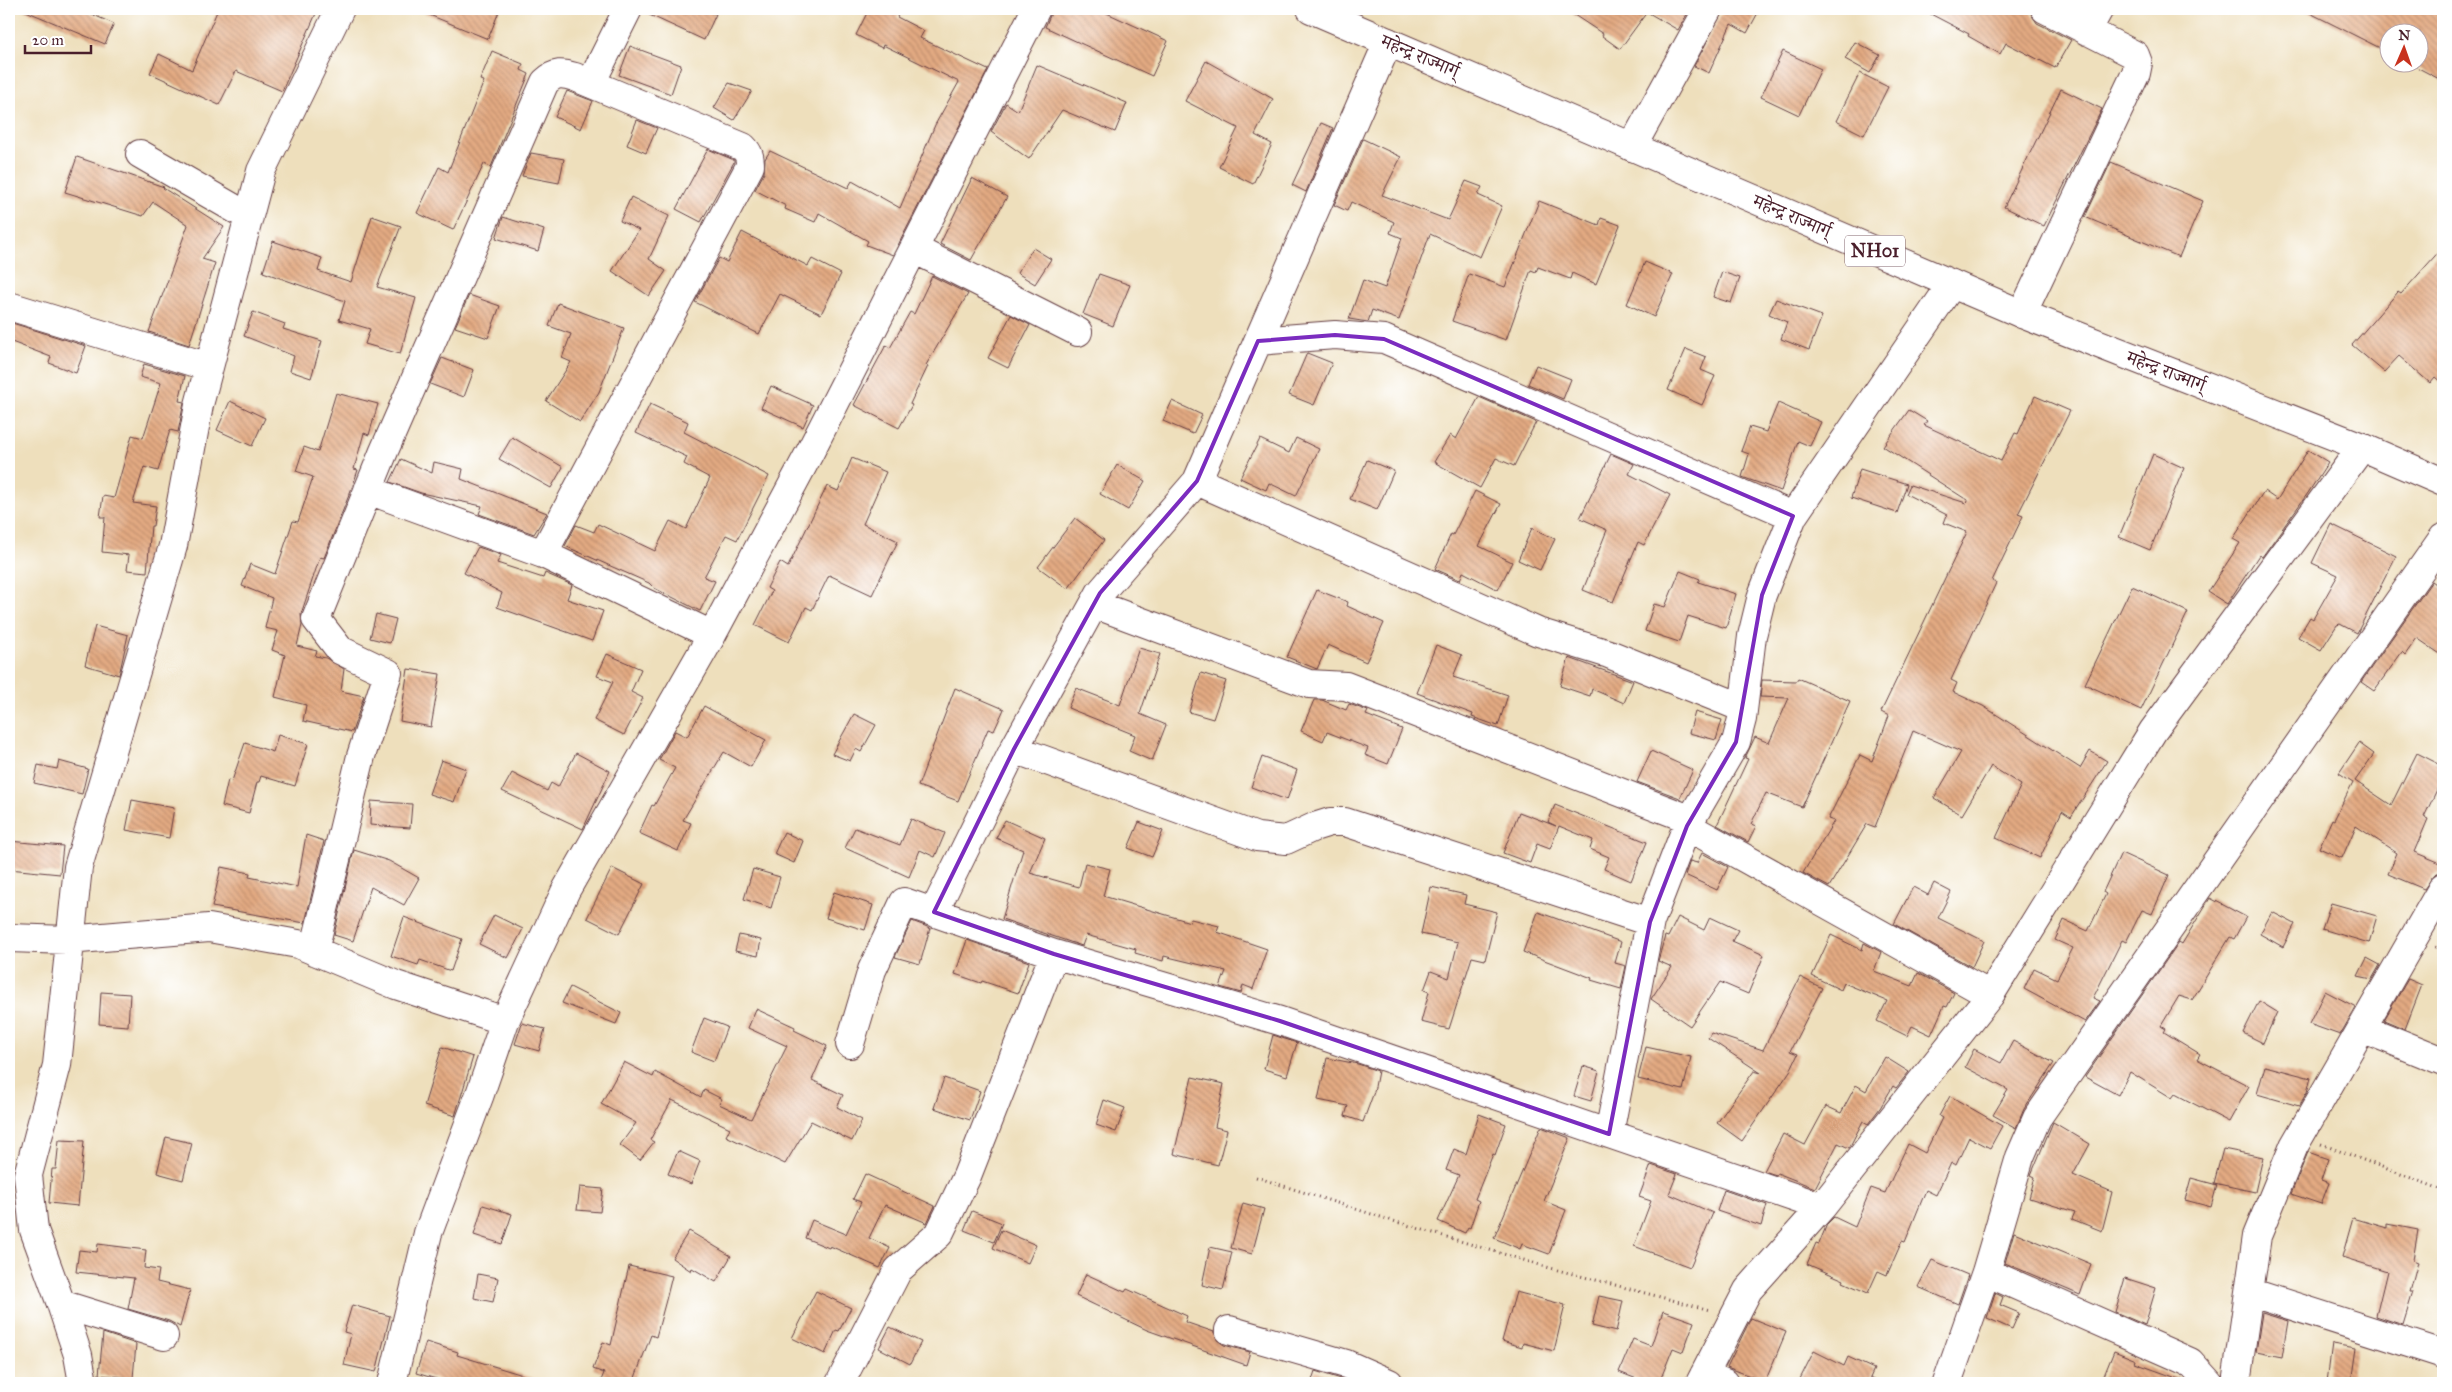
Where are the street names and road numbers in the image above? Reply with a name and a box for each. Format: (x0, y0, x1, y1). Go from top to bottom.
street label: महेन्द्र राज्मार्ग् (1376, 29, 1465, 85)
street label: महेन्द्र राज्मार्ग् (1748, 189, 1837, 245)
road number: NH01 (1845, 236, 1905, 266)
street label: महेन्द्र राज्मार्ग् (2122, 345, 2211, 398)

